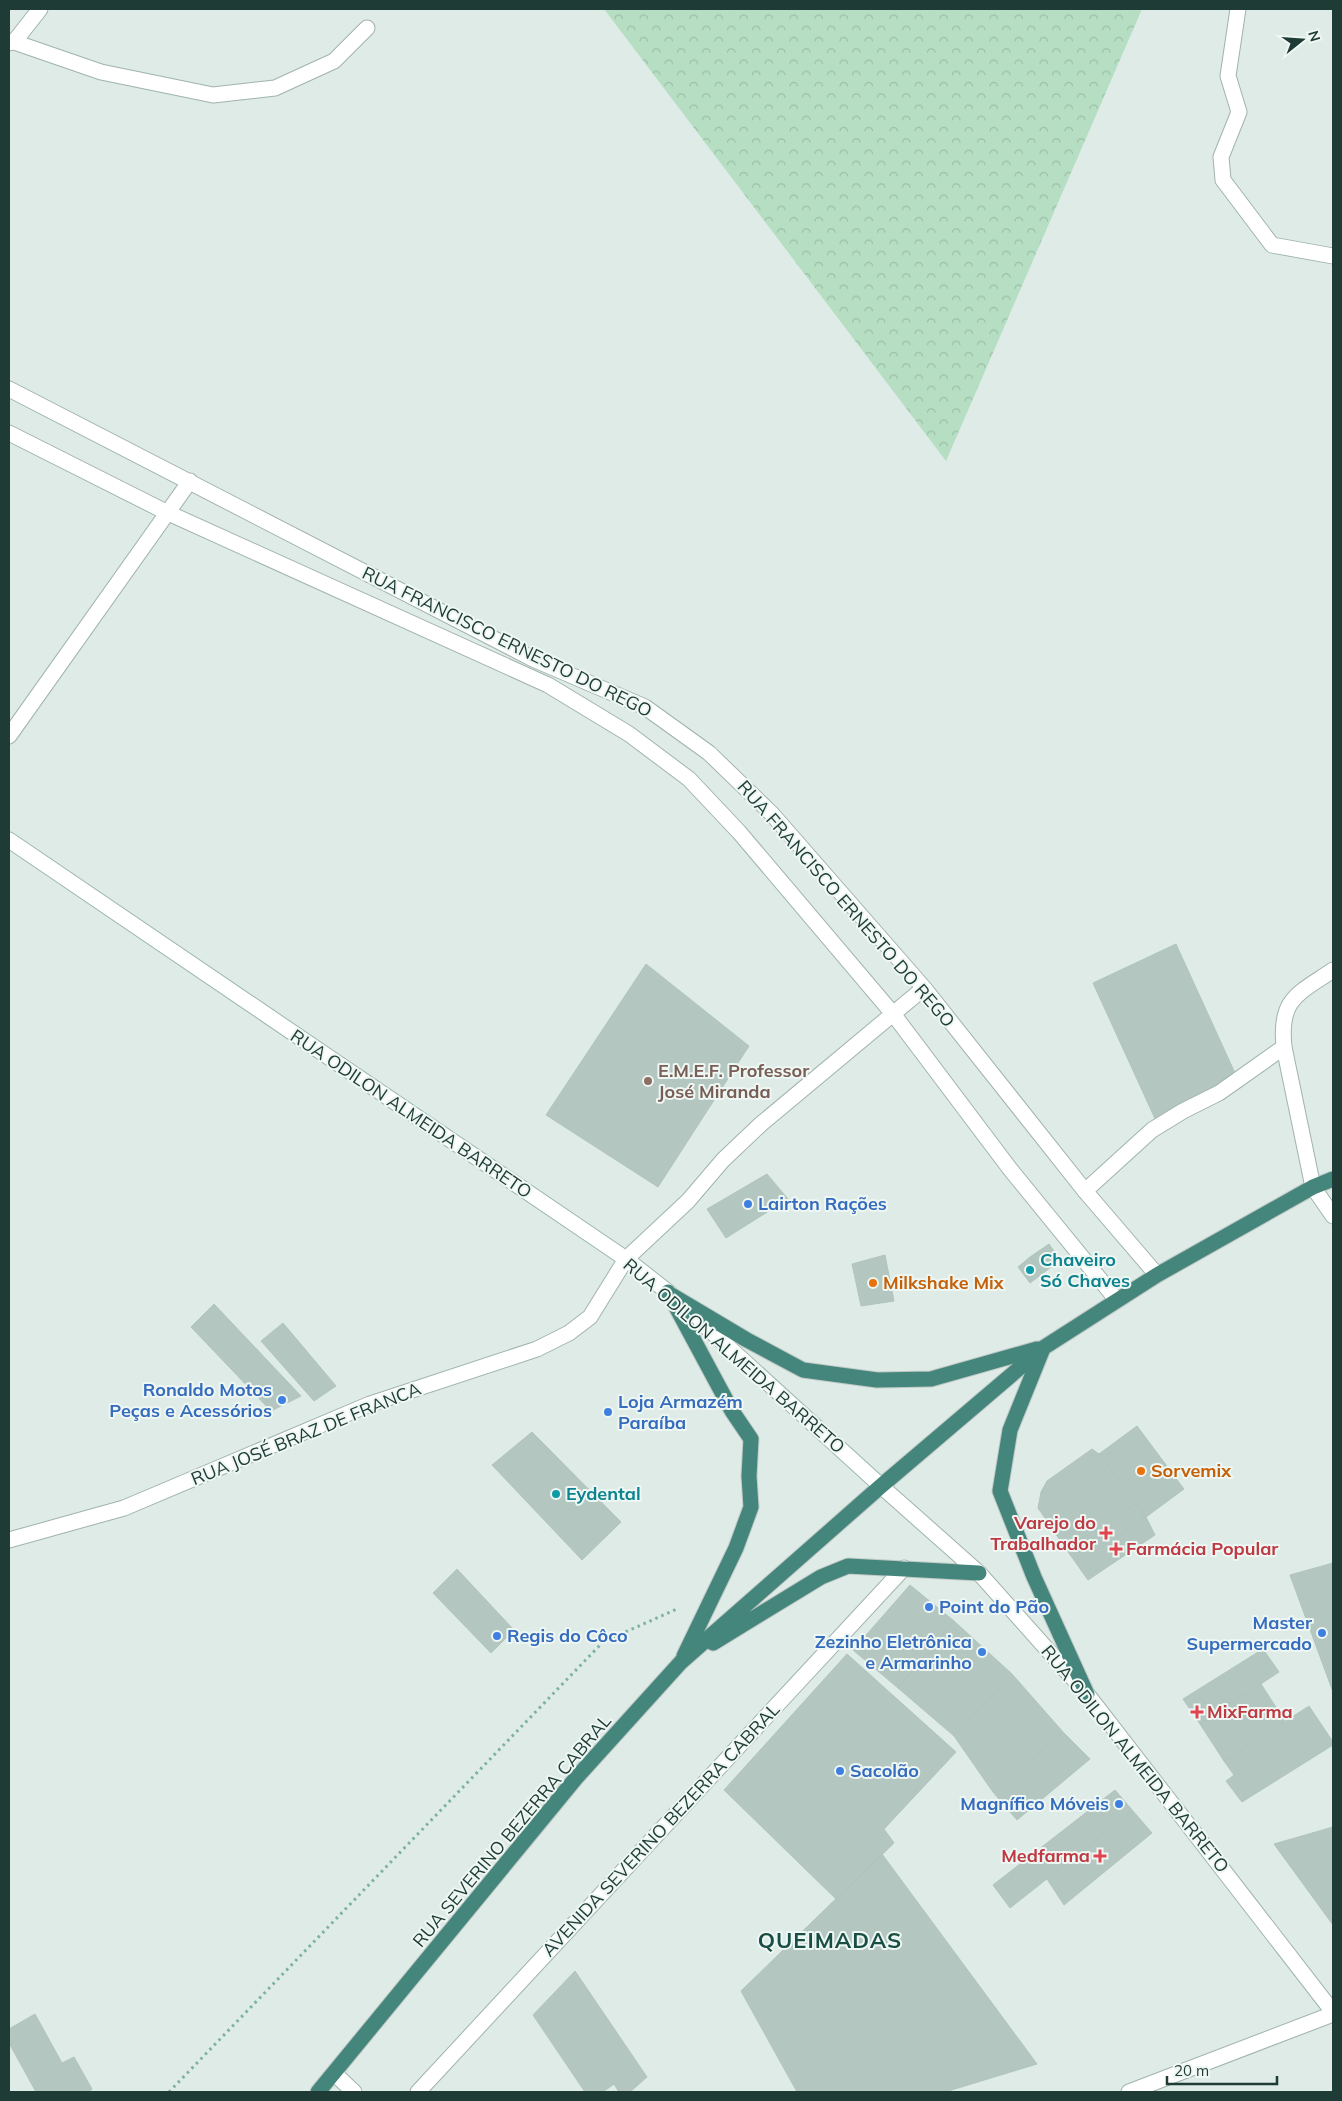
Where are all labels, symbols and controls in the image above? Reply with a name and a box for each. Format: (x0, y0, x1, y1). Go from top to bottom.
north arrow (1277, 15, 1327, 65)
text: N (1304, 29, 1325, 44)
street label: RUA FRANCISCO ERNESTO DO REGO (358, 561, 656, 722)
street label: RUA FRANCISCO ERNESTO DO REGO (733, 775, 960, 1032)
street label: RUA ODILON ALMEIDA BARRETO (286, 1024, 536, 1203)
place label: E.M.E.F. Professor José Miranda (658, 1059, 810, 1103)
marker: E.M.E.F. Professor José Miranda (642, 1075, 654, 1087)
place label: Lairton Rações (758, 1192, 887, 1215)
marker: Lairton Rações (742, 1198, 754, 1210)
place label: Chaveiro Só Chaves (1040, 1248, 1130, 1292)
street label: RUA ODILON ALMEIDA BARRETO (619, 1253, 850, 1458)
marker: Chaveiro Só Chaves (1024, 1264, 1036, 1276)
place label: Milkshake Mix (883, 1271, 1005, 1294)
marker: Milkshake Mix (867, 1277, 879, 1289)
street label: RUA JOSÉ BRAZ DE FRANCA (188, 1377, 424, 1490)
place label: Ronaldo Motos Peças e Acessórios (109, 1378, 272, 1422)
place label: Loja Armazém Paraíba (618, 1390, 743, 1434)
marker: Ronaldo Motos Peças e Acessórios (276, 1394, 288, 1406)
marker: Loja Armazém Paraíba (602, 1406, 614, 1418)
place label: Sorvemix (1151, 1459, 1232, 1482)
marker: Sorvemix (1135, 1465, 1147, 1477)
place label: Eydental (566, 1482, 641, 1505)
marker: Eydental (550, 1488, 562, 1500)
place label: Varejo do Trabalhador (990, 1511, 1097, 1555)
marker: Varejo do Trabalhador (1100, 1527, 1112, 1539)
place label: Farmácia Popular (1126, 1537, 1279, 1560)
marker: Farmácia Popular (1110, 1543, 1122, 1555)
place label: Point do Pão (939, 1595, 1049, 1618)
marker: Point do Pão (923, 1601, 935, 1613)
place label: Master Supermercado (1187, 1611, 1313, 1655)
place label: Regis do Côco (507, 1624, 628, 1647)
marker: Master Supermercado (1316, 1627, 1328, 1639)
marker: Regis do Côco (491, 1630, 503, 1642)
place label: Zezinho Eletrônica e Armarinho (815, 1630, 972, 1674)
street label: RUA ODILON ALMEIDA BARRETO (1036, 1640, 1234, 1877)
marker: Zezinho Eletrônica e Armarinho (976, 1646, 988, 1658)
street label: AVENIDA SEVERINO BEZERRA CABRAL (537, 1698, 784, 1961)
place label: MixFarma (1207, 1700, 1293, 1723)
marker: MixFarma (1191, 1706, 1203, 1718)
street label: RUA SEVERINO BEZERRA CABRAL (407, 1709, 616, 1952)
place label: Sacolão (850, 1759, 919, 1782)
marker: Sacolão (834, 1765, 846, 1777)
place label: Magnífico Móveis (960, 1792, 1109, 1815)
marker: Magnífico Móveis (1113, 1798, 1125, 1810)
place label: Medfarma (1001, 1844, 1090, 1867)
marker: Medfarma (1094, 1850, 1106, 1862)
district label: QUEIMADAS (758, 1926, 902, 1954)
scale bar (1167, 2054, 1277, 2086)
text: 20 m (1174, 2061, 1209, 2080)

